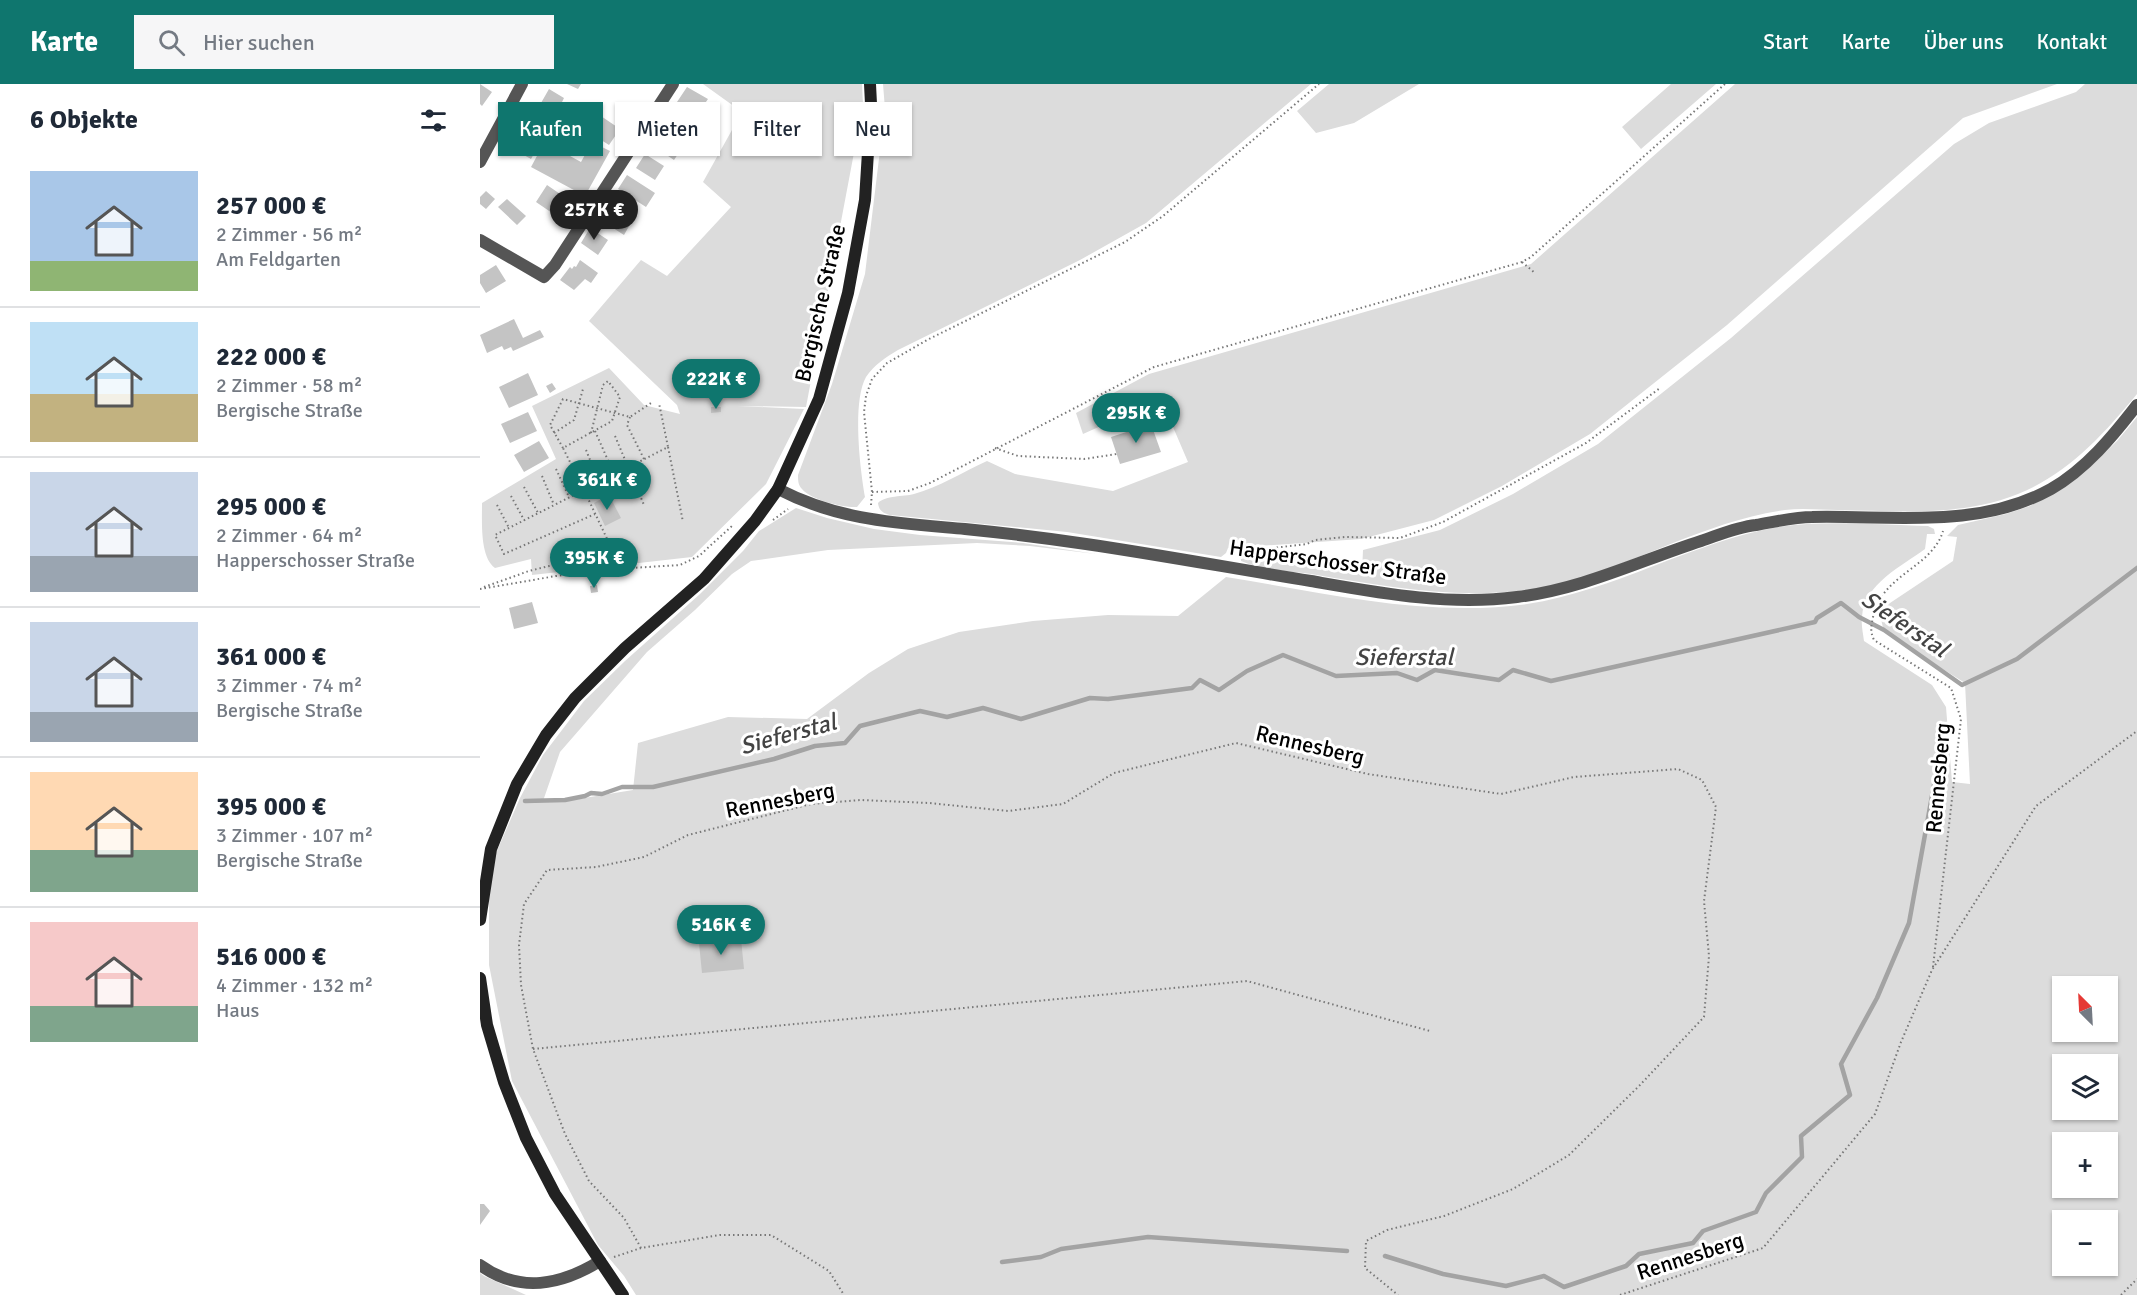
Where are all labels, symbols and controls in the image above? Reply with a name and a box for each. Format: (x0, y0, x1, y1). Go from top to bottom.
search box (134, 15, 554, 69)
text: Karte (30, 25, 98, 59)
icon: search (155, 26, 188, 59)
text: Hier suchen (203, 29, 315, 56)
text: Start (1763, 29, 1808, 55)
text: Karte (1841, 29, 1890, 55)
text: Über uns (1923, 29, 2004, 55)
text: Kontakt (2037, 29, 2107, 55)
chip: Kaufen (498, 102, 603, 156)
chip: Mieten (615, 102, 720, 156)
chip: Filter (732, 102, 822, 156)
chip: Neu (834, 102, 912, 156)
text: 6 Objekte (30, 104, 138, 136)
icon: filters (417, 104, 450, 137)
text: 257 000 € (216, 190, 326, 222)
pin: 257K € (545, 190, 643, 241)
icon: home (78, 195, 150, 267)
text: 257K € (564, 197, 624, 222)
street label: Bergische Straße (789, 221, 851, 385)
text: 2 Zimmer · 56 m² (216, 222, 362, 247)
text: Am Feldgarten (216, 247, 341, 272)
text: 222 000 € (216, 341, 326, 373)
icon: home (78, 346, 150, 418)
pin: 222K € (667, 359, 765, 410)
text: 222K € (686, 366, 746, 391)
text: 2 Zimmer · 58 m² (216, 373, 362, 398)
pin: 295K € (1087, 393, 1185, 444)
text: Bergische Straße (216, 398, 363, 423)
text: 295K € (1106, 400, 1166, 425)
pin: 361K € (558, 460, 656, 511)
text: 361K € (577, 467, 637, 492)
text: 295 000 € (216, 491, 326, 523)
icon: home (78, 496, 150, 568)
text: 2 Zimmer · 64 m² (216, 523, 362, 548)
street label: Happerschosser Straße (1228, 533, 1448, 591)
pin: 395K € (545, 538, 643, 589)
text: 395K € (564, 545, 624, 570)
text: Happerschosser Straße (216, 548, 415, 573)
water label: Sieferstal (1856, 584, 1956, 665)
text: 361 000 € (216, 641, 326, 673)
water label: Sieferstal (1355, 642, 1455, 672)
icon: home (78, 646, 150, 718)
text: 3 Zimmer · 74 m² (216, 673, 362, 698)
text: Bergische Straße (216, 698, 363, 723)
water label: Sieferstal (736, 706, 841, 761)
street label: Rennesberg (1253, 719, 1367, 771)
street label: Rennesberg (1920, 722, 1956, 834)
street label: Rennesberg (723, 776, 837, 824)
text: 395 000 € (216, 791, 326, 823)
icon: home (78, 796, 150, 868)
text: 3 Zimmer · 107 m² (216, 823, 373, 848)
text: Bergische Straße (216, 848, 363, 873)
pin: 516K € (672, 905, 770, 956)
text: 516K € (691, 912, 751, 937)
text: 516 000 € (216, 941, 326, 973)
icon: home (78, 946, 150, 1018)
text: 4 Zimmer · 132 m² (216, 973, 373, 998)
north arrow (2052, 976, 2118, 1042)
map controls (2052, 976, 2118, 1276)
text: Haus (216, 998, 259, 1023)
button: layers (2052, 1054, 2118, 1120)
button: + (2052, 1132, 2118, 1198)
button: − (2052, 1210, 2118, 1276)
street label: Rennesberg (1633, 1226, 1747, 1286)

